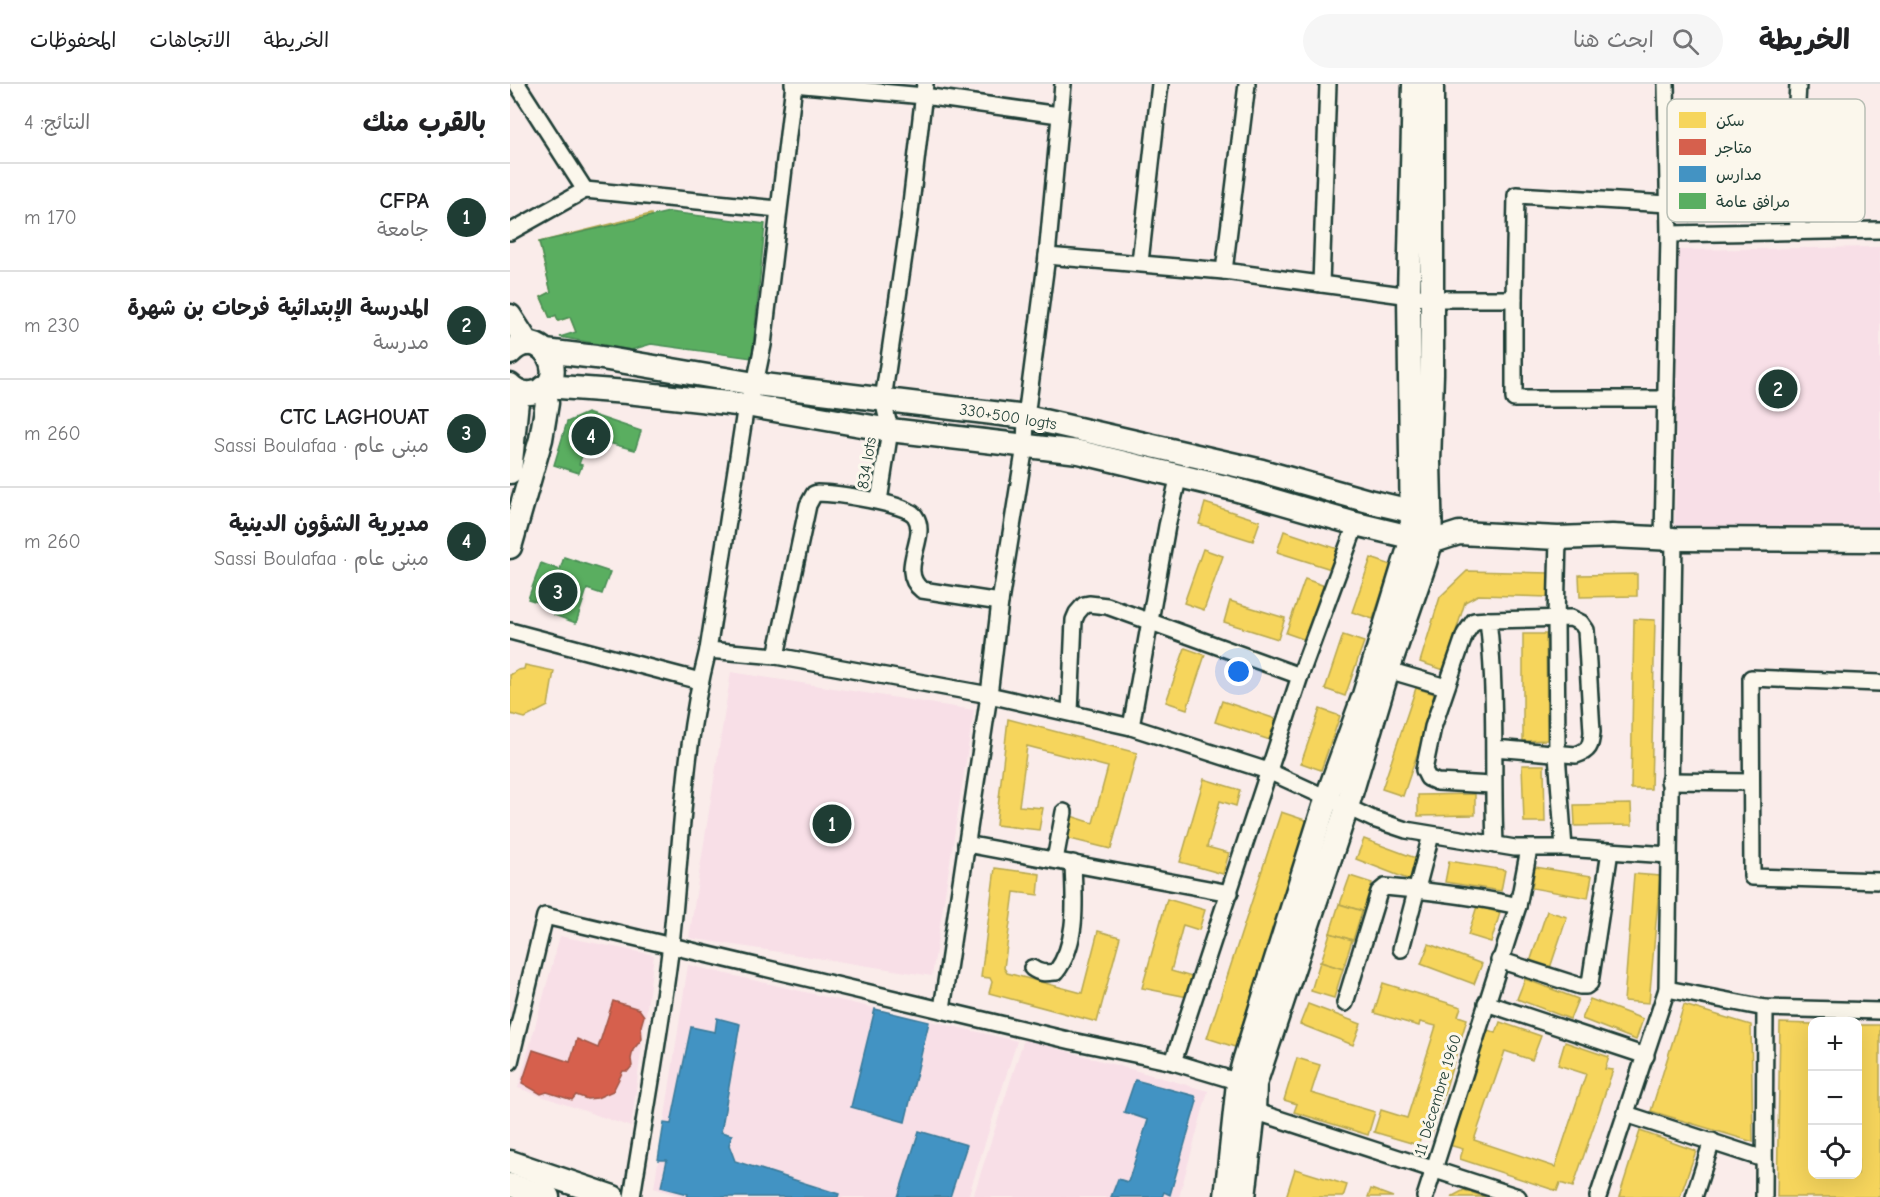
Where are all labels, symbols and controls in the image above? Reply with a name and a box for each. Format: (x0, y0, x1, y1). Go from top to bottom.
search box (1303, 14, 1723, 68)
text: الخريطة (1759, 24, 1850, 56)
icon: search (1669, 25, 1702, 58)
text: ابحث هنا (1573, 27, 1654, 53)
text: المحفوظات (30, 28, 116, 52)
text: الاتجاهات (149, 28, 231, 52)
text: الخريطة (264, 28, 329, 52)
legend (1667, 99, 1865, 222)
text: بالقرب منك (363, 108, 486, 138)
text: النتائج: 4 (24, 111, 90, 134)
text: سكن (1716, 112, 1745, 130)
text: متاجر (1714, 139, 1752, 157)
text: مدارس (1716, 166, 1762, 184)
text: CFPA (380, 188, 429, 214)
text: مرافق عامة (1716, 193, 1790, 211)
text: 170 m (24, 206, 77, 229)
text: 1 (463, 206, 470, 229)
text: جامعة (377, 218, 429, 241)
text: المدرسة الإبتدائية فرحات بن شهرة (127, 295, 429, 321)
text: 230 m (24, 314, 80, 337)
text: 2 (462, 314, 471, 337)
text: مدرسة (373, 331, 429, 354)
pin: 2 (1758, 366, 1798, 412)
street label: 330+500 logts (958, 400, 1058, 434)
text: CTC LAGHOUAT (280, 404, 429, 430)
pin: 4 (572, 414, 610, 458)
text: 260 m (24, 422, 81, 445)
text: 3 (462, 422, 471, 445)
text: مبنى عام · Sassi Boulafaa (214, 434, 429, 457)
street label: 834 lots (854, 435, 880, 490)
text: مديرية الشؤون الدينية (229, 511, 429, 537)
text: 260 m (24, 530, 81, 553)
text: 4 (462, 530, 471, 553)
text: مبنى عام · Sassi Boulafaa (214, 547, 429, 570)
pin: 3 (538, 570, 578, 614)
your location (1224, 657, 1253, 686)
pin: 1 (812, 802, 852, 846)
map controls (1808, 1017, 1862, 1179)
button: + (1808, 1017, 1862, 1071)
street label: 11 Décembre 1960 (1411, 1032, 1465, 1158)
button: − (1808, 1071, 1862, 1125)
button: locate (1808, 1125, 1862, 1179)

